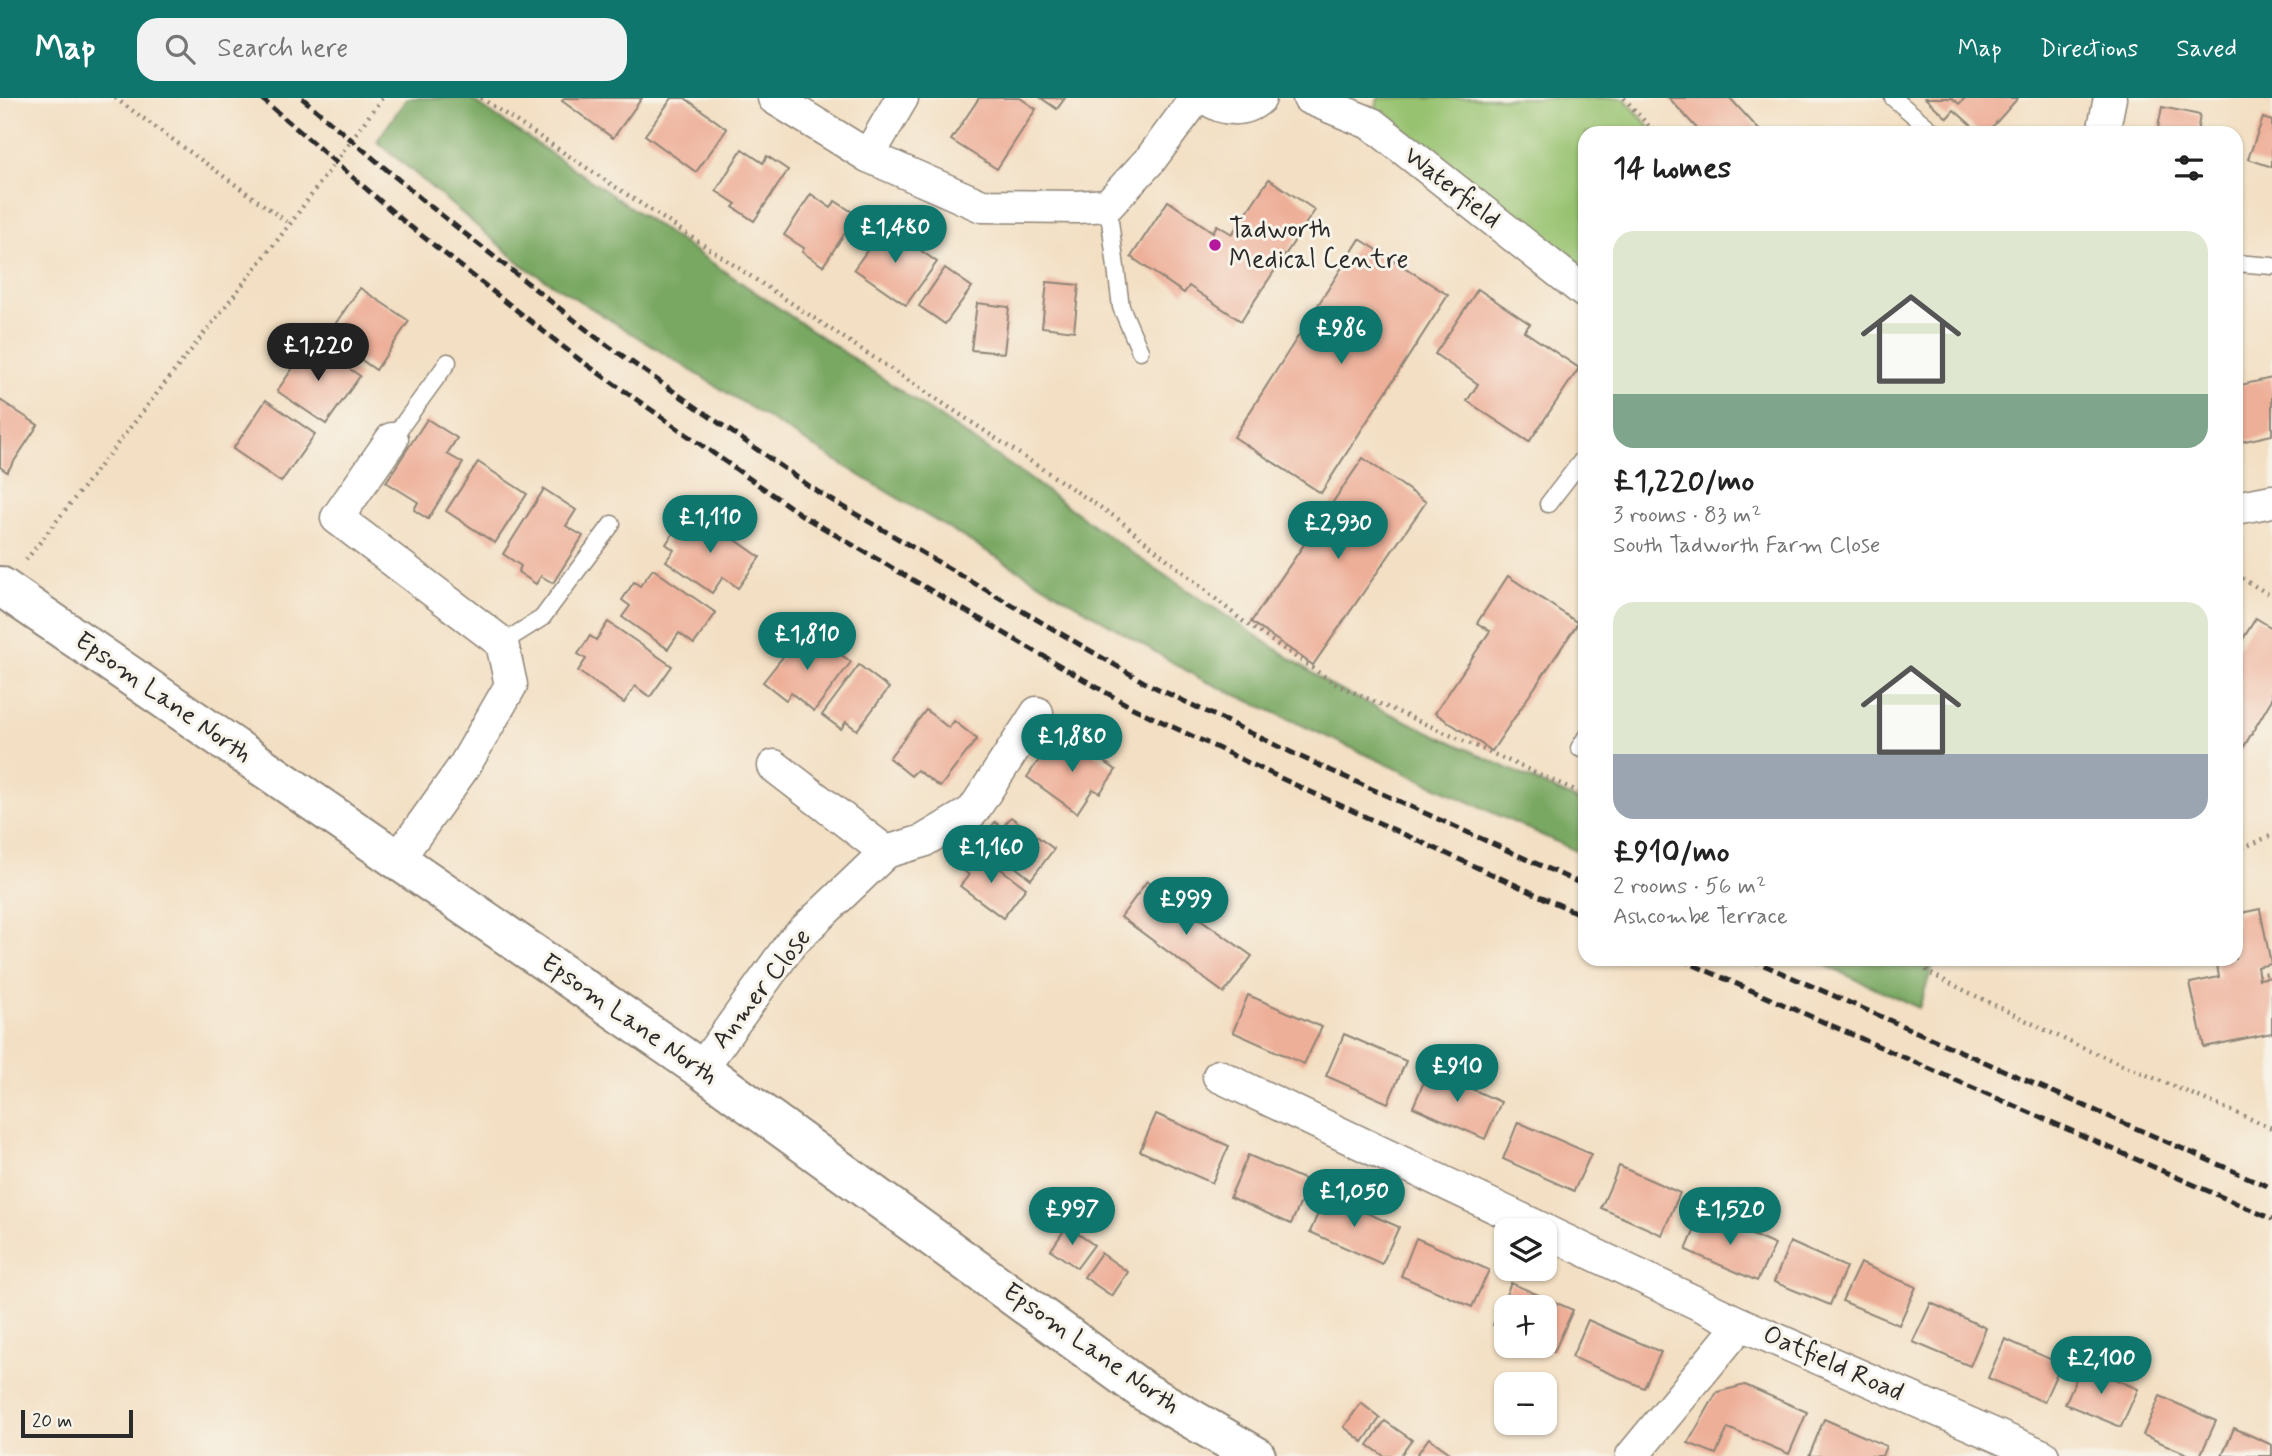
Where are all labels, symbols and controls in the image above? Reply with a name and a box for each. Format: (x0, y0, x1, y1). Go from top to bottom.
search box (137, 18, 627, 81)
text: Map (35, 27, 95, 71)
icon: search (161, 30, 199, 68)
text: Search here (217, 32, 348, 66)
text: Map (1958, 34, 2002, 65)
text: Directions (2040, 34, 2138, 65)
text: Saved (2176, 34, 2237, 65)
street label: Waterfield (1396, 139, 1508, 237)
text: 14 homes (1613, 149, 1731, 188)
icon: filters (2170, 149, 2208, 187)
pin: £1,480 (838, 206, 952, 265)
text: £1,480 (860, 213, 930, 243)
place label: Tadworth Medical Centre (1229, 213, 1408, 277)
marker: Tadworth Medical Centre (1207, 237, 1223, 253)
icon: home (1848, 276, 1974, 402)
pin: £986 (1300, 306, 1382, 366)
text: £986 (1316, 314, 1366, 344)
pin: £1,220 (261, 324, 375, 383)
text: £1,220 (283, 331, 353, 361)
text: £1,220/mo (1613, 462, 1754, 501)
pin: £1,110 (653, 496, 767, 555)
text: 3 rooms · 83 m² (1613, 501, 1761, 531)
pin: £2,930 (1281, 502, 1395, 561)
text: £1,110 (678, 503, 742, 533)
text: £2,930 (1304, 509, 1372, 539)
text: South Tadworth Farm Close (1613, 531, 1880, 561)
pin: £1,810 (750, 612, 864, 672)
text: £1,810 (774, 620, 840, 650)
street label: Epsom Lane North (68, 624, 258, 772)
icon: home (1848, 647, 1974, 773)
pin: £1,880 (1015, 714, 1129, 774)
text: £1,880 (1037, 722, 1107, 752)
pin: £1,160 (934, 826, 1048, 885)
text: £1,160 (959, 833, 1024, 863)
text: £910/mo (1613, 833, 1730, 872)
text: 2 rooms · 56 m² (1613, 872, 1766, 902)
pin: £999 (1145, 878, 1227, 937)
text: £999 (1159, 885, 1213, 915)
text: Ashcombe Terrace (1613, 902, 1788, 932)
street label: Anmer Close (704, 922, 820, 1056)
street label: Epsom Lane North (534, 946, 724, 1094)
pin: £910 (1416, 1044, 1498, 1104)
text: £910 (1431, 1052, 1483, 1082)
pin: £1,050 (1297, 1170, 1411, 1229)
text: £1,050 (1319, 1177, 1389, 1207)
pin: £997 (1031, 1188, 1113, 1247)
pin: £1,520 (1673, 1188, 1787, 1247)
text: £997 (1045, 1195, 1099, 1225)
text: £1,520 (1695, 1195, 1765, 1225)
map controls (1494, 1218, 1557, 1435)
button: layers (1494, 1218, 1557, 1281)
street label: Epsom Lane North (996, 1275, 1186, 1423)
button: + (1494, 1295, 1557, 1358)
street label: Oatfield Road (1757, 1318, 1909, 1410)
pin: £2,100 (2044, 1336, 2158, 1396)
text: £2,100 (2067, 1344, 2135, 1374)
button: − (1494, 1372, 1557, 1435)
scale bar (21, 1407, 133, 1439)
text: 20 m (32, 1409, 72, 1434)

